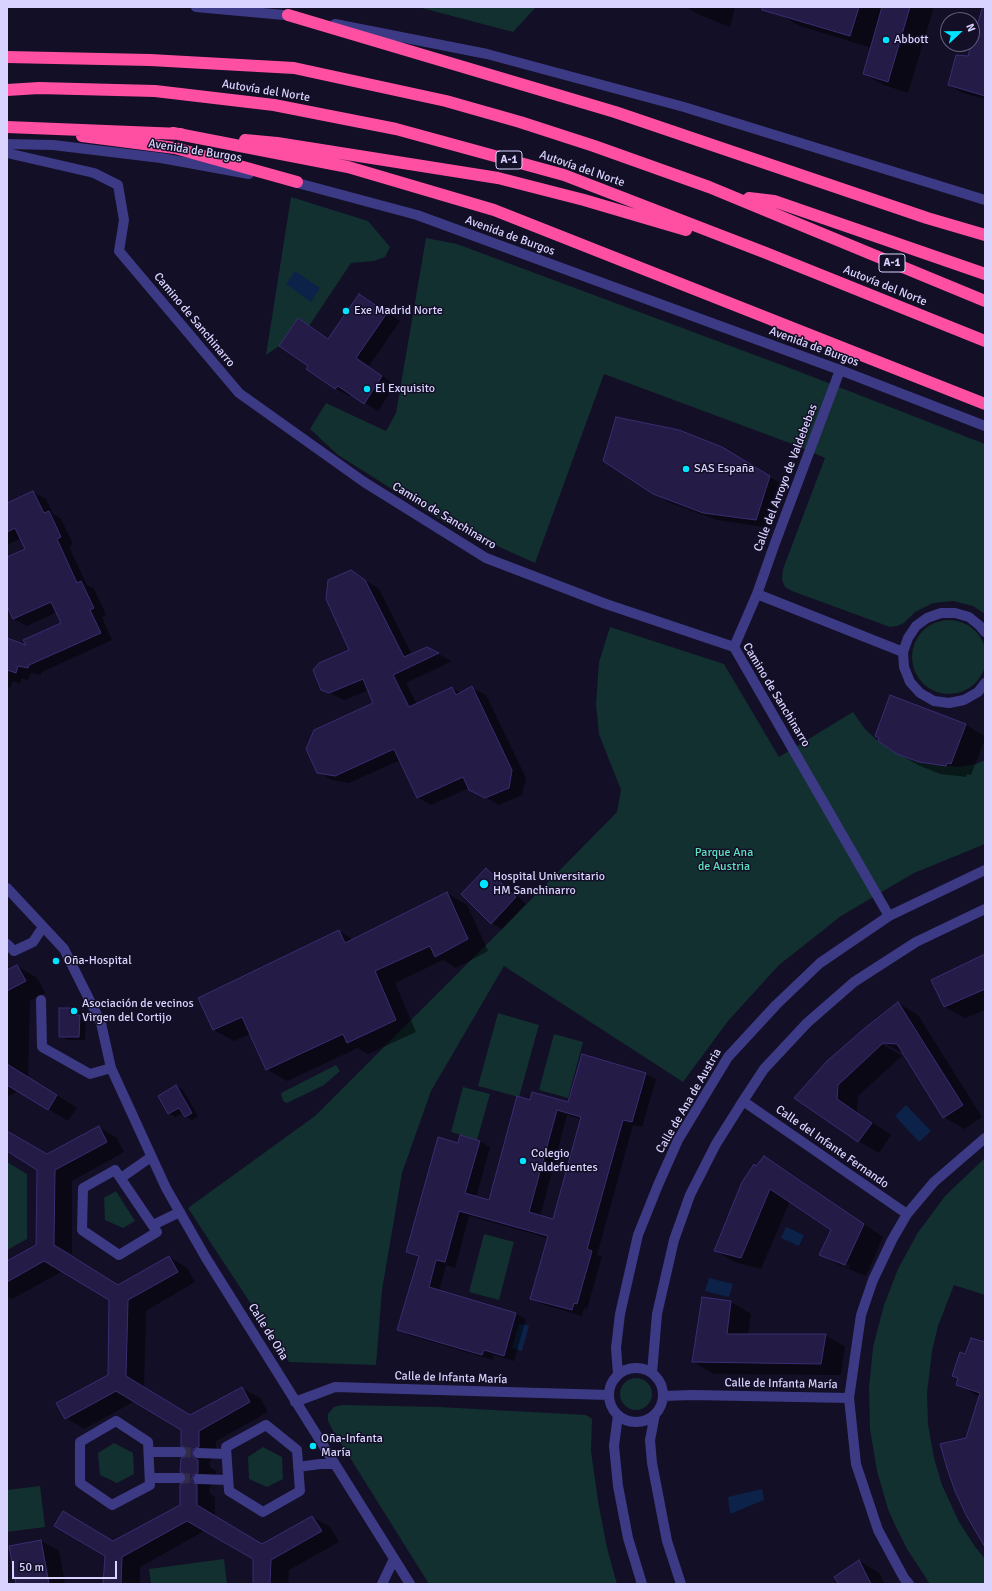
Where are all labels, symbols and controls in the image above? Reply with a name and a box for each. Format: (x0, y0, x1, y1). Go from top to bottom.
north arrow (940, 12, 980, 52)
text: N (963, 22, 978, 34)
place label: Abbott (894, 33, 929, 47)
marker: Abbott (881, 35, 891, 45)
street label: Autovía del Norte (221, 77, 311, 105)
street label: Avenida de Burgos (147, 137, 243, 165)
street label: Autovía del Norte (538, 148, 626, 190)
road number: A-1 (496, 151, 522, 169)
street label: Avenida de Burgos (463, 213, 557, 259)
road number: A-1 (879, 254, 905, 272)
street label: Autovía del Norte (841, 263, 929, 309)
street label: Camino de Sanchinarro (150, 270, 238, 370)
place label: Exe Madrid Norte (354, 304, 443, 318)
marker: Exe Madrid Norte (341, 306, 351, 316)
street label: Avenida de Burgos (767, 324, 861, 370)
place label: El Exquisito (375, 382, 435, 396)
marker: El Exquisito (362, 384, 372, 394)
street label: Calle del Arroyo de Valdebebas (751, 402, 821, 554)
place label: SAS España (694, 462, 754, 476)
marker: SAS España (681, 464, 691, 474)
street label: Camino de Sanchinarro (389, 479, 499, 553)
street label: Camino de Sanchinarro (739, 640, 813, 750)
park label: Parque Ana de Austria (695, 846, 753, 874)
place label: Hospital Universitario HM Sanchinarro (493, 870, 605, 898)
marker: Hospital Universitario HM Sanchinarro (478, 878, 490, 890)
place label: Oña-Hospital (64, 954, 132, 968)
marker: Oña-Hospital (51, 956, 61, 966)
place label: Asociación de vecinos Virgen del Cortijo (82, 997, 194, 1025)
marker: Asociación de vecinos Virgen del Cortijo (69, 1006, 79, 1016)
street label: Calle de Ana de Austria (653, 1046, 725, 1156)
street label: Calle del Infante Fernando (773, 1102, 891, 1192)
place label: Colegio Valdefuentes (531, 1147, 598, 1175)
marker: Colegio Valdefuentes (518, 1156, 528, 1166)
street label: Calle de Oña (245, 1301, 291, 1363)
street label: Calle de Infanta María (394, 1369, 508, 1387)
street label: Calle de Infanta María (724, 1376, 838, 1392)
place label: Oña-Infanta María (321, 1432, 383, 1460)
marker: Oña-Infanta María (308, 1441, 318, 1451)
scale bar (14, 1553, 119, 1579)
text: 50 m (19, 1560, 44, 1575)

